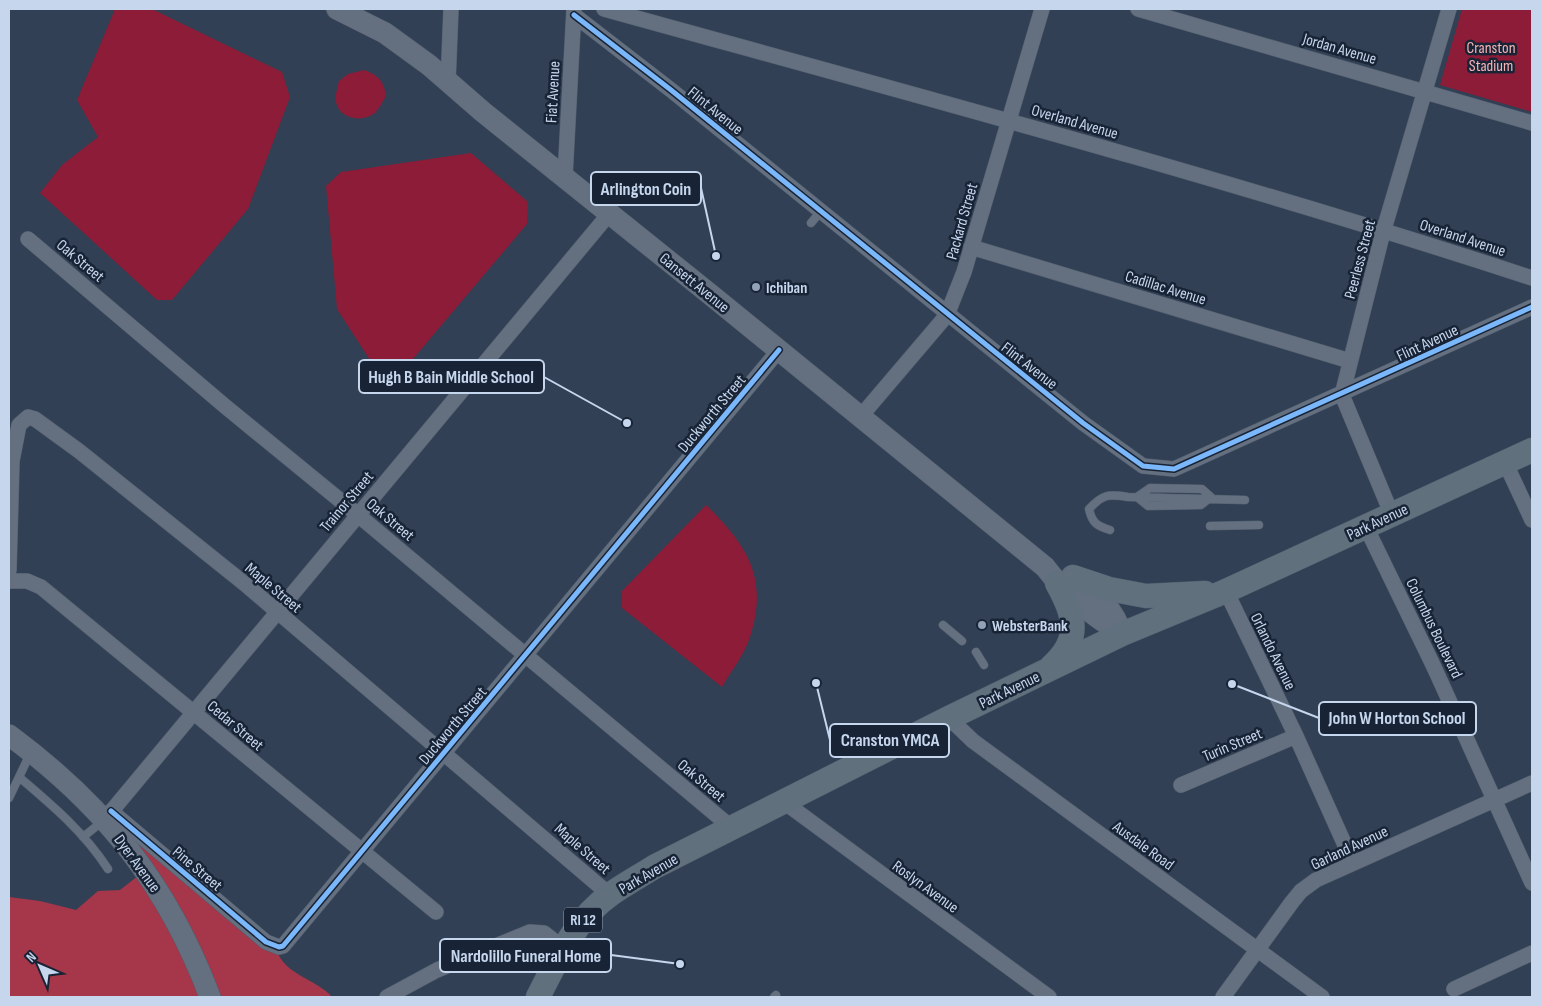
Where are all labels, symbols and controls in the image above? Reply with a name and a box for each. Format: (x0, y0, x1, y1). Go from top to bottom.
street label: Jordan Avenue (1300, 30, 1379, 69)
park label: Cranston Stadium (1466, 39, 1516, 76)
street label: Fiat Avenue (542, 61, 565, 124)
street label: Flint Avenue (683, 83, 747, 139)
street label: Overland Avenue (1029, 101, 1120, 144)
callout: Arlington Coin (591, 172, 701, 205)
text: Arlington Coin (600, 179, 691, 200)
street label: Packard Street (942, 181, 982, 262)
street label: Overland Avenue (1417, 216, 1508, 261)
street label: Peerless Street (1341, 218, 1380, 301)
street label: Oak Street (52, 236, 108, 287)
street label: Gansett Avenue (655, 249, 733, 317)
street label: Cadillac Avenue (1123, 267, 1208, 310)
place label: Ichiban (766, 279, 807, 298)
marker: Ichiban (750, 281, 762, 293)
street label: Flint Avenue (1394, 321, 1462, 366)
street label: Flint Avenue (997, 338, 1061, 394)
callout: Hugh B Bain Middle School (359, 360, 544, 393)
text: Hugh B Bain Middle School (368, 367, 534, 388)
street label: Duckworth Street (674, 371, 750, 457)
street label: Trainor Street (316, 468, 378, 536)
street label: Oak Street (362, 495, 418, 546)
street label: Park Avenue (1344, 500, 1411, 545)
street label: Maple Street (241, 559, 305, 617)
street label: Columbus Boulevard (1401, 576, 1466, 682)
street label: Orlando Avenue (1246, 610, 1299, 693)
place label: WebsterBank (992, 617, 1068, 636)
marker: WebsterBank (976, 619, 988, 631)
street label: Park Avenue (976, 668, 1043, 713)
street label: Duckworth Street (415, 683, 491, 769)
street label: Cedar Street (203, 697, 267, 755)
callout: John W Horton School (1319, 702, 1476, 735)
text: John W Horton School (1328, 708, 1465, 729)
callout: Cranston YMCA (830, 724, 949, 757)
street label: Turin Street (1200, 724, 1265, 766)
text: Cranston YMCA (841, 730, 940, 751)
street label: Oak Street (673, 756, 729, 807)
street label: Ausdale Road (1108, 817, 1177, 875)
street label: Maple Street (550, 820, 614, 879)
street label: Garland Avenue (1308, 822, 1391, 875)
street label: Dyer Avenue (110, 831, 164, 896)
street label: Pine Street (168, 843, 226, 896)
street label: Park Avenue (616, 850, 682, 899)
street label: Roslyn Avenue (888, 857, 962, 918)
road number: RI 12 (564, 908, 602, 932)
callout: Nardolillo Funeral Home (440, 939, 611, 972)
north arrow (15, 941, 65, 991)
text: Nardolillo Funeral Home (451, 946, 601, 967)
text: N (23, 949, 40, 966)

